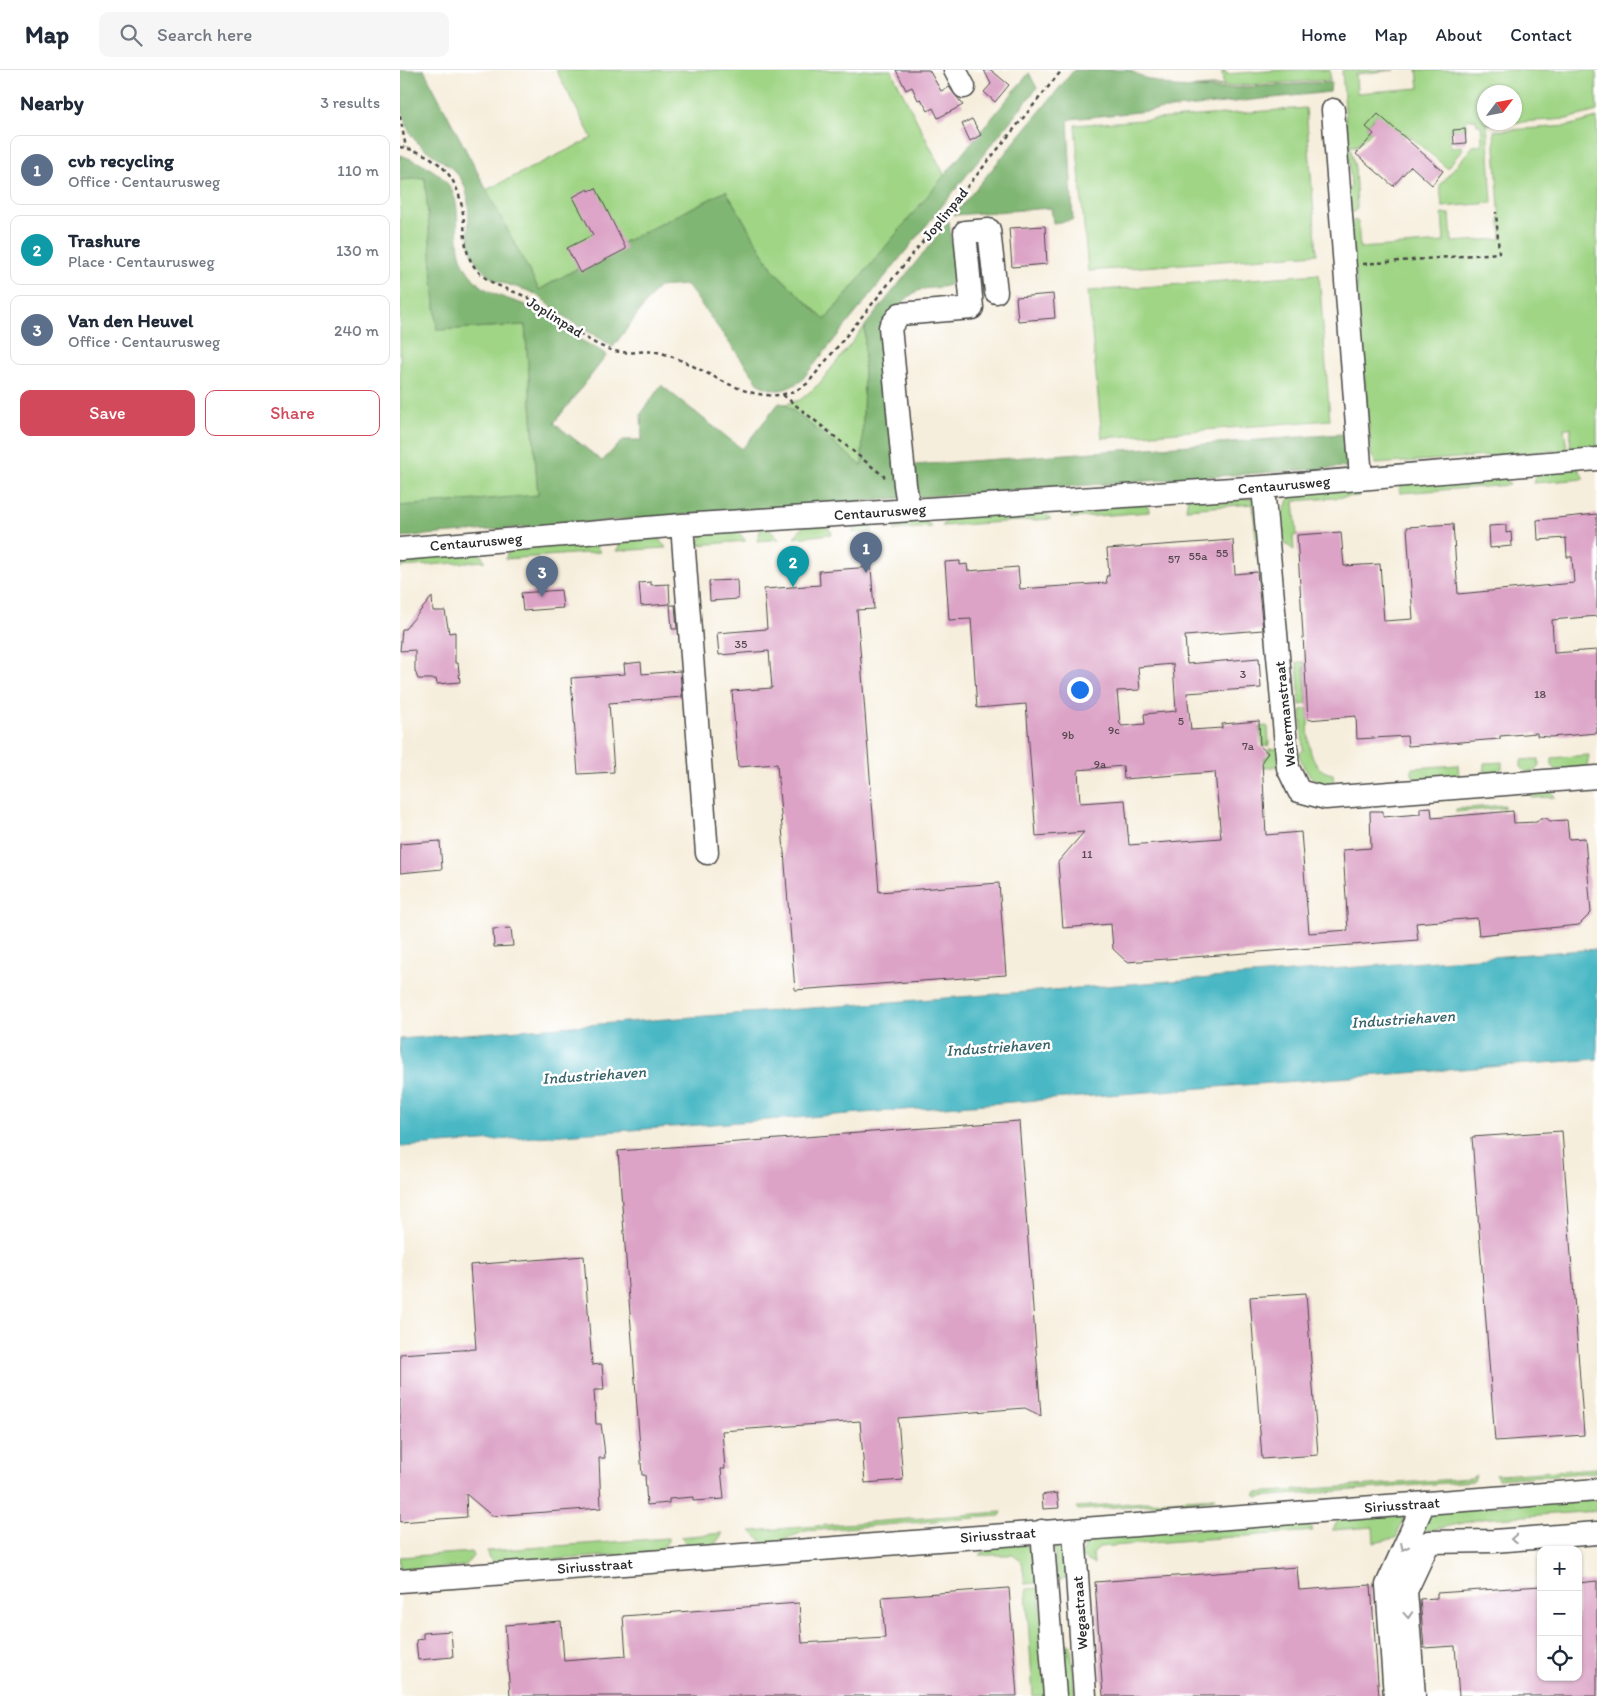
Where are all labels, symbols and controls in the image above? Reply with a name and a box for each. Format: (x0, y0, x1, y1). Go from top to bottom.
search box (99, 12, 449, 57)
text: Map (25, 20, 69, 49)
icon: search (117, 21, 145, 49)
text: Search here (157, 23, 252, 46)
text: Home (1301, 24, 1347, 46)
text: Map (1375, 24, 1408, 46)
text: About (1436, 24, 1482, 46)
text: Contact (1510, 24, 1572, 46)
north arrow (1477, 85, 1522, 130)
text: Nearby (20, 90, 84, 115)
text: 3 results (320, 93, 380, 112)
text: cvb recycling (68, 149, 174, 172)
text: 1 (33, 161, 41, 180)
text: 110 m (337, 161, 379, 180)
text: Office · Centaurusweg (68, 172, 220, 191)
street label: Joplinpad (918, 184, 972, 244)
text: Trashure (68, 229, 140, 252)
text: 2 (33, 241, 41, 260)
text: 130 m (336, 241, 379, 260)
text: Place · Centaurusweg (68, 252, 215, 271)
street label: Joplinpad (524, 293, 586, 341)
text: Van den Heuvel (68, 309, 193, 332)
text: 3 (33, 321, 41, 340)
text: 240 m (334, 321, 379, 340)
text: Office · Centaurusweg (68, 332, 220, 351)
button: Save (20, 390, 195, 436)
button: Share (205, 390, 380, 436)
street label: Centaurusweg (1237, 472, 1331, 498)
street label: Centaurusweg (833, 500, 927, 524)
street label: Centaurusweg (429, 529, 523, 555)
pin: 1 (850, 532, 882, 573)
pin: 2 (777, 546, 809, 587)
house number: 55 (1216, 546, 1228, 560)
house number: 55a (1189, 549, 1208, 563)
house number: 57 (1168, 552, 1180, 566)
pin: 3 (526, 556, 558, 597)
house number: 35 (735, 637, 747, 651)
street label: Watermanstraat (1270, 660, 1300, 768)
house number: 3 (1240, 667, 1247, 681)
your location (1067, 677, 1093, 703)
house number: 18 (1534, 687, 1546, 701)
house number: 5 (1178, 714, 1184, 728)
house number: 9c (1108, 723, 1120, 737)
house number: 9b (1062, 728, 1074, 742)
house number: 7a (1242, 739, 1255, 753)
house number: 9a (1094, 757, 1107, 771)
house number: 11 (1081, 847, 1093, 861)
water label: Industriehaven (1351, 1006, 1456, 1032)
water label: Industriehaven (946, 1034, 1051, 1060)
water label: Industriehaven (542, 1062, 647, 1088)
street label: Siriusstraat (1363, 1493, 1441, 1517)
street label: Siriusstraat (959, 1523, 1037, 1547)
one-way arrow (1509, 1534, 1517, 1545)
one-way arrow (1400, 1542, 1410, 1551)
map controls (1537, 1546, 1582, 1681)
button: + (1537, 1546, 1582, 1591)
street label: Siriusstraat (556, 1554, 634, 1578)
street label: Wegastraat (1068, 1575, 1092, 1651)
button: − (1537, 1591, 1582, 1636)
one-way arrow (1402, 1611, 1413, 1619)
button: locate (1537, 1636, 1582, 1681)

